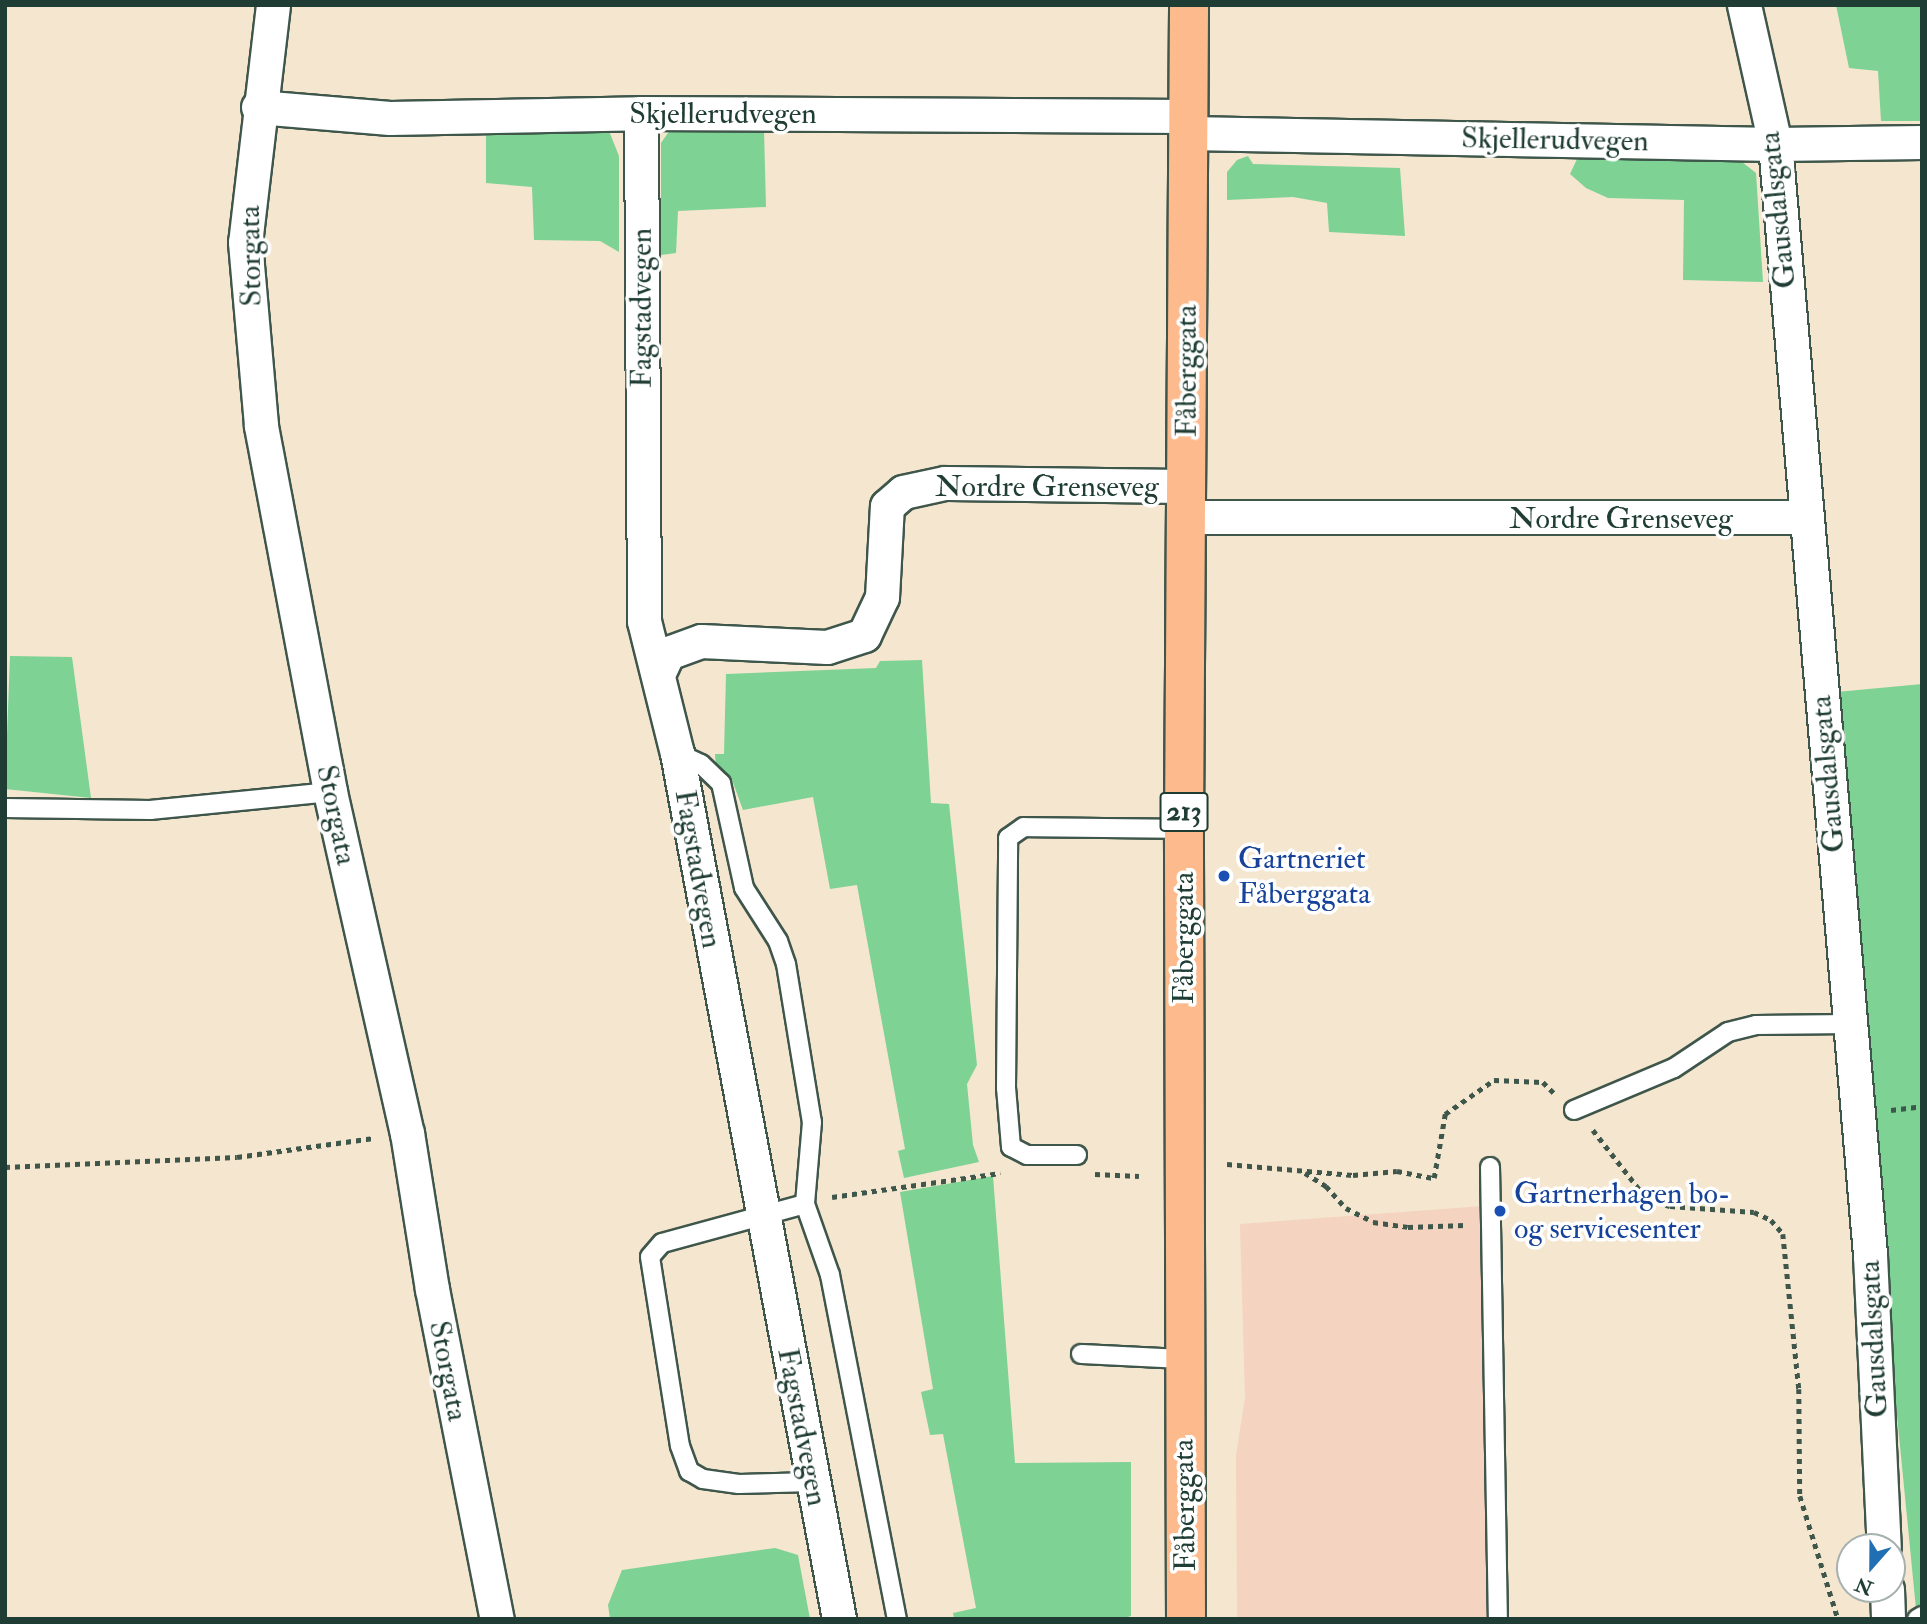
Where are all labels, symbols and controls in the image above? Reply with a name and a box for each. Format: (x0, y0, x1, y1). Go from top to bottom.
street label: Skjellerudvegen (629, 96, 817, 132)
street label: Skjellerudvegen (1461, 120, 1649, 160)
street label: Gausdalsgata (1752, 130, 1804, 290)
street label: Storgata (232, 205, 270, 307)
street label: Fagstadvegen (624, 228, 660, 388)
street label: Fåberggata (1169, 305, 1205, 437)
street label: Nordre Grenseveg (935, 469, 1159, 505)
street label: Nordre Grenseveg (1509, 501, 1733, 537)
street label: Gausdalsgata (1803, 694, 1853, 854)
street label: Storgata (308, 762, 364, 868)
street label: Fagstadvegen (666, 787, 730, 951)
road number: 213 (1160, 788, 1208, 836)
place label: Gartneriet Fåberggata (1238, 841, 1371, 911)
marker: Gartneriet Fåberggata (1216, 868, 1232, 884)
street label: Fåberggata (1166, 872, 1202, 1004)
place label: Gartnerhagen bo- og servicesenter (1514, 1176, 1731, 1246)
marker: Gartnerhagen bo- og servicesenter (1492, 1203, 1508, 1219)
street label: Gausdalsgata (1852, 1259, 1896, 1419)
street label: Storgata (421, 1318, 475, 1424)
street label: Fagstadvegen (769, 1345, 835, 1509)
street label: Fåberggata (1166, 1438, 1204, 1572)
north arrow (1836, 1533, 1906, 1603)
text: N (1852, 1571, 1876, 1600)

